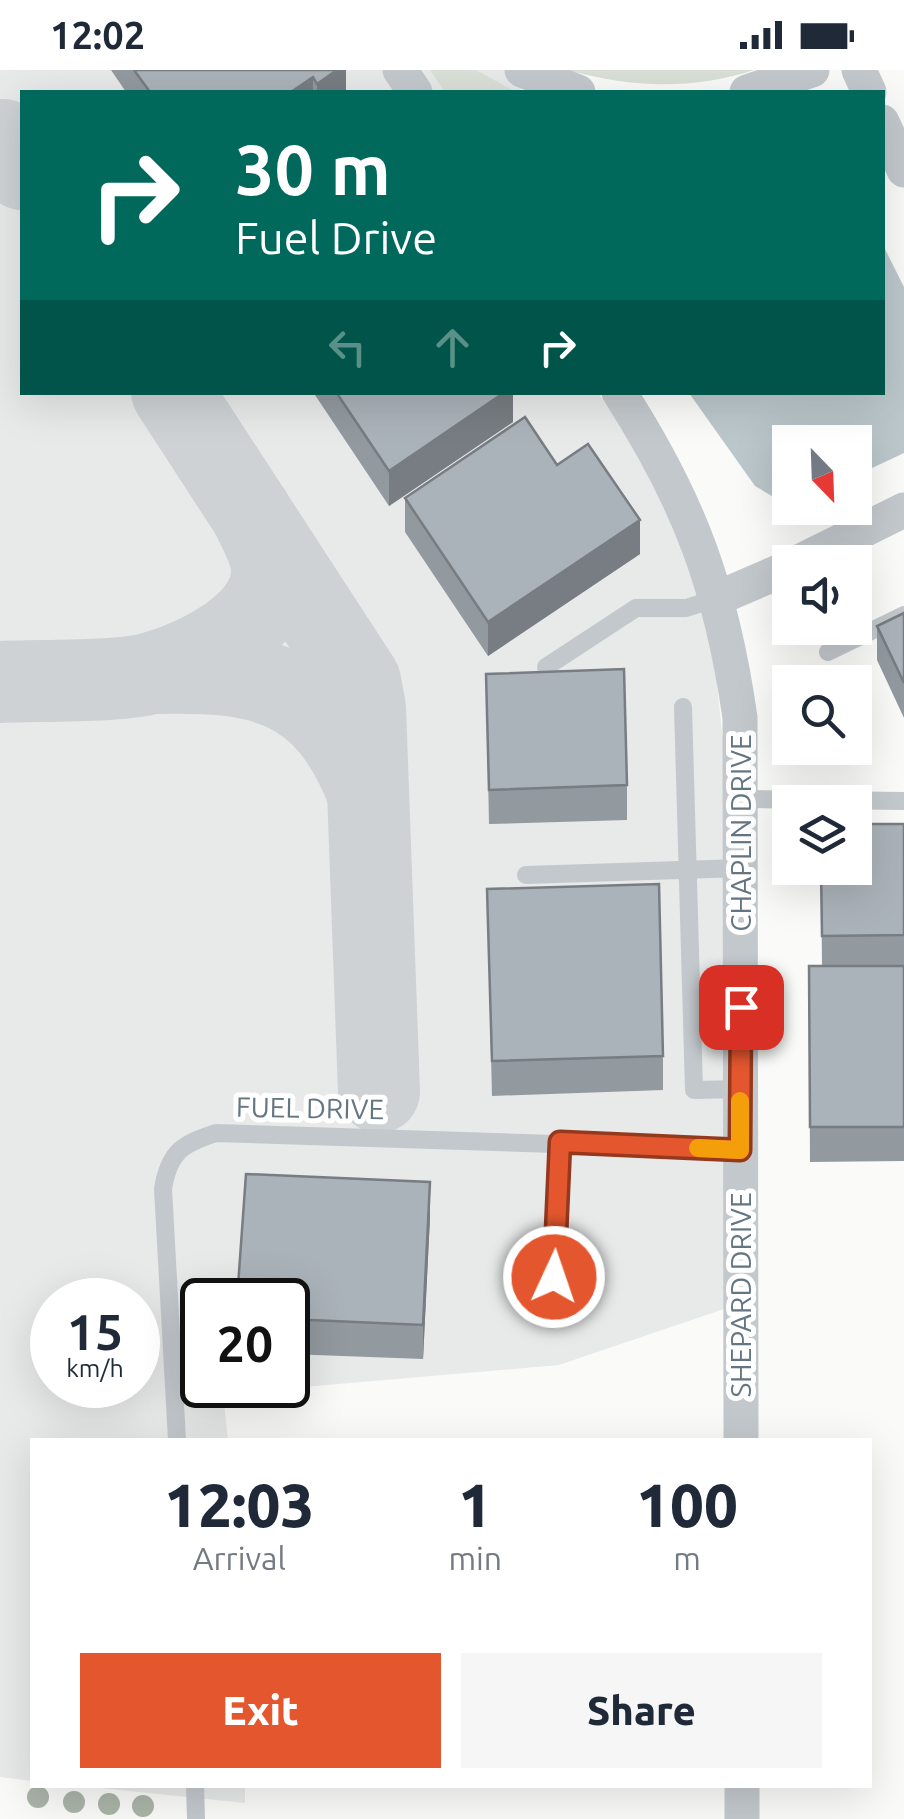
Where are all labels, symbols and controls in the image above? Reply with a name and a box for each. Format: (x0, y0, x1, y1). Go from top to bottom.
text: 12:02 (50, 14, 145, 56)
icon: right (70, 130, 200, 260)
text: 30 m (235, 130, 391, 208)
text: Fuel Drive (235, 212, 437, 263)
icon: left (320, 320, 375, 375)
icon: ahead (425, 320, 480, 375)
icon: right (530, 320, 585, 375)
north arrow (772, 425, 872, 525)
map controls (772, 425, 872, 885)
button: sound (772, 545, 872, 645)
button: search (772, 665, 872, 765)
street label: CHAPLIN DRIVE (725, 734, 756, 932)
button: layers (772, 785, 872, 885)
pin (699, 965, 784, 1050)
icon: arrive (714, 980, 769, 1035)
street label: FUEL DRIVE (236, 1091, 384, 1124)
street label: SHEPARD DRIVE (725, 1192, 756, 1398)
position arrow (502, 1225, 606, 1329)
speed limit sign: 20 (180, 1278, 310, 1408)
text: 15 (67, 1303, 123, 1359)
text: km/h (66, 1354, 124, 1382)
text: 12:03 (164, 1471, 314, 1538)
text: 1 (458, 1471, 492, 1538)
text: 100 (636, 1471, 738, 1538)
text: Arrival (193, 1540, 286, 1576)
text: min (448, 1540, 502, 1576)
text: m (673, 1540, 701, 1576)
button: Exit (80, 1653, 441, 1768)
button: Share (461, 1653, 822, 1768)

